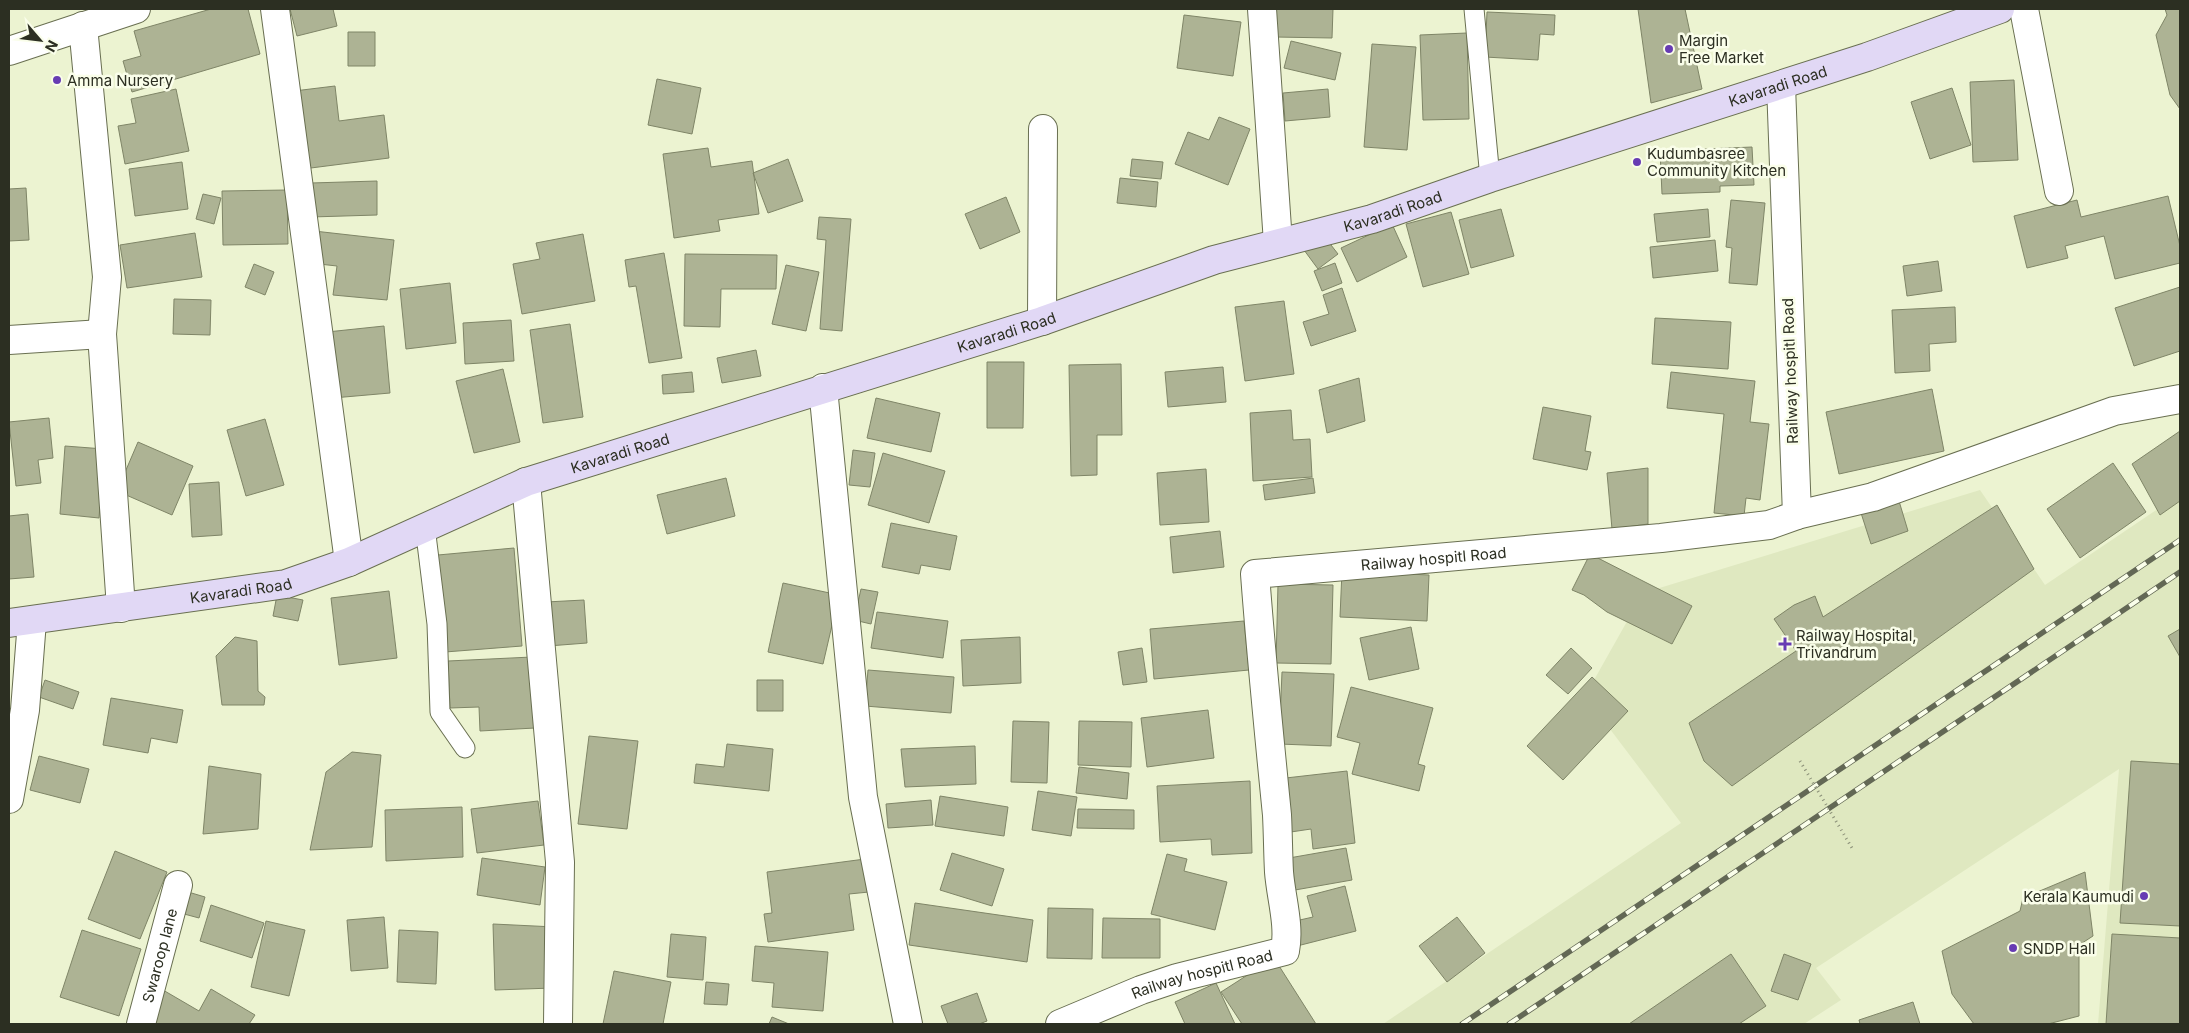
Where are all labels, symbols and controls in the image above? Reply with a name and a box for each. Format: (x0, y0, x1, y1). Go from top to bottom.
north arrow (15, 15, 65, 65)
place label: Margin Free Market (1679, 31, 1764, 67)
text: N (42, 38, 62, 55)
marker: Margin Free Market (1663, 43, 1675, 55)
street label: Kavaradi Road (1726, 61, 1829, 110)
place label: Amma Nursery (67, 71, 174, 90)
marker: Amma Nursery (51, 74, 63, 86)
place label: Kudumbasree Community Kitchen (1647, 144, 1786, 180)
marker: Kudumbasree Community Kitchen (1631, 156, 1643, 168)
street label: Kavaradi Road (1341, 186, 1444, 236)
street label: Railway hospitl Road (1778, 298, 1802, 444)
street label: Kavaradi Road (955, 307, 1058, 356)
street label: Kavaradi Road (568, 428, 672, 477)
street label: Railway hospitl Road (1360, 542, 1507, 574)
street label: Kavaradi Road (189, 573, 294, 607)
place label: Railway Hospital, Trivandrum (1796, 626, 1917, 662)
marker: Railway Hospital, Trivandrum (1778, 637, 1792, 651)
place label: Kerala Kaumudi (2023, 887, 2134, 906)
marker: Kerala Kaumudi (2138, 890, 2150, 902)
street label: Swaroop lane (138, 906, 181, 1005)
place label: SNDP Hall (2023, 939, 2095, 958)
marker: SNDP Hall (2007, 942, 2019, 954)
street label: Railway hospitl Road (1128, 945, 1275, 1003)

